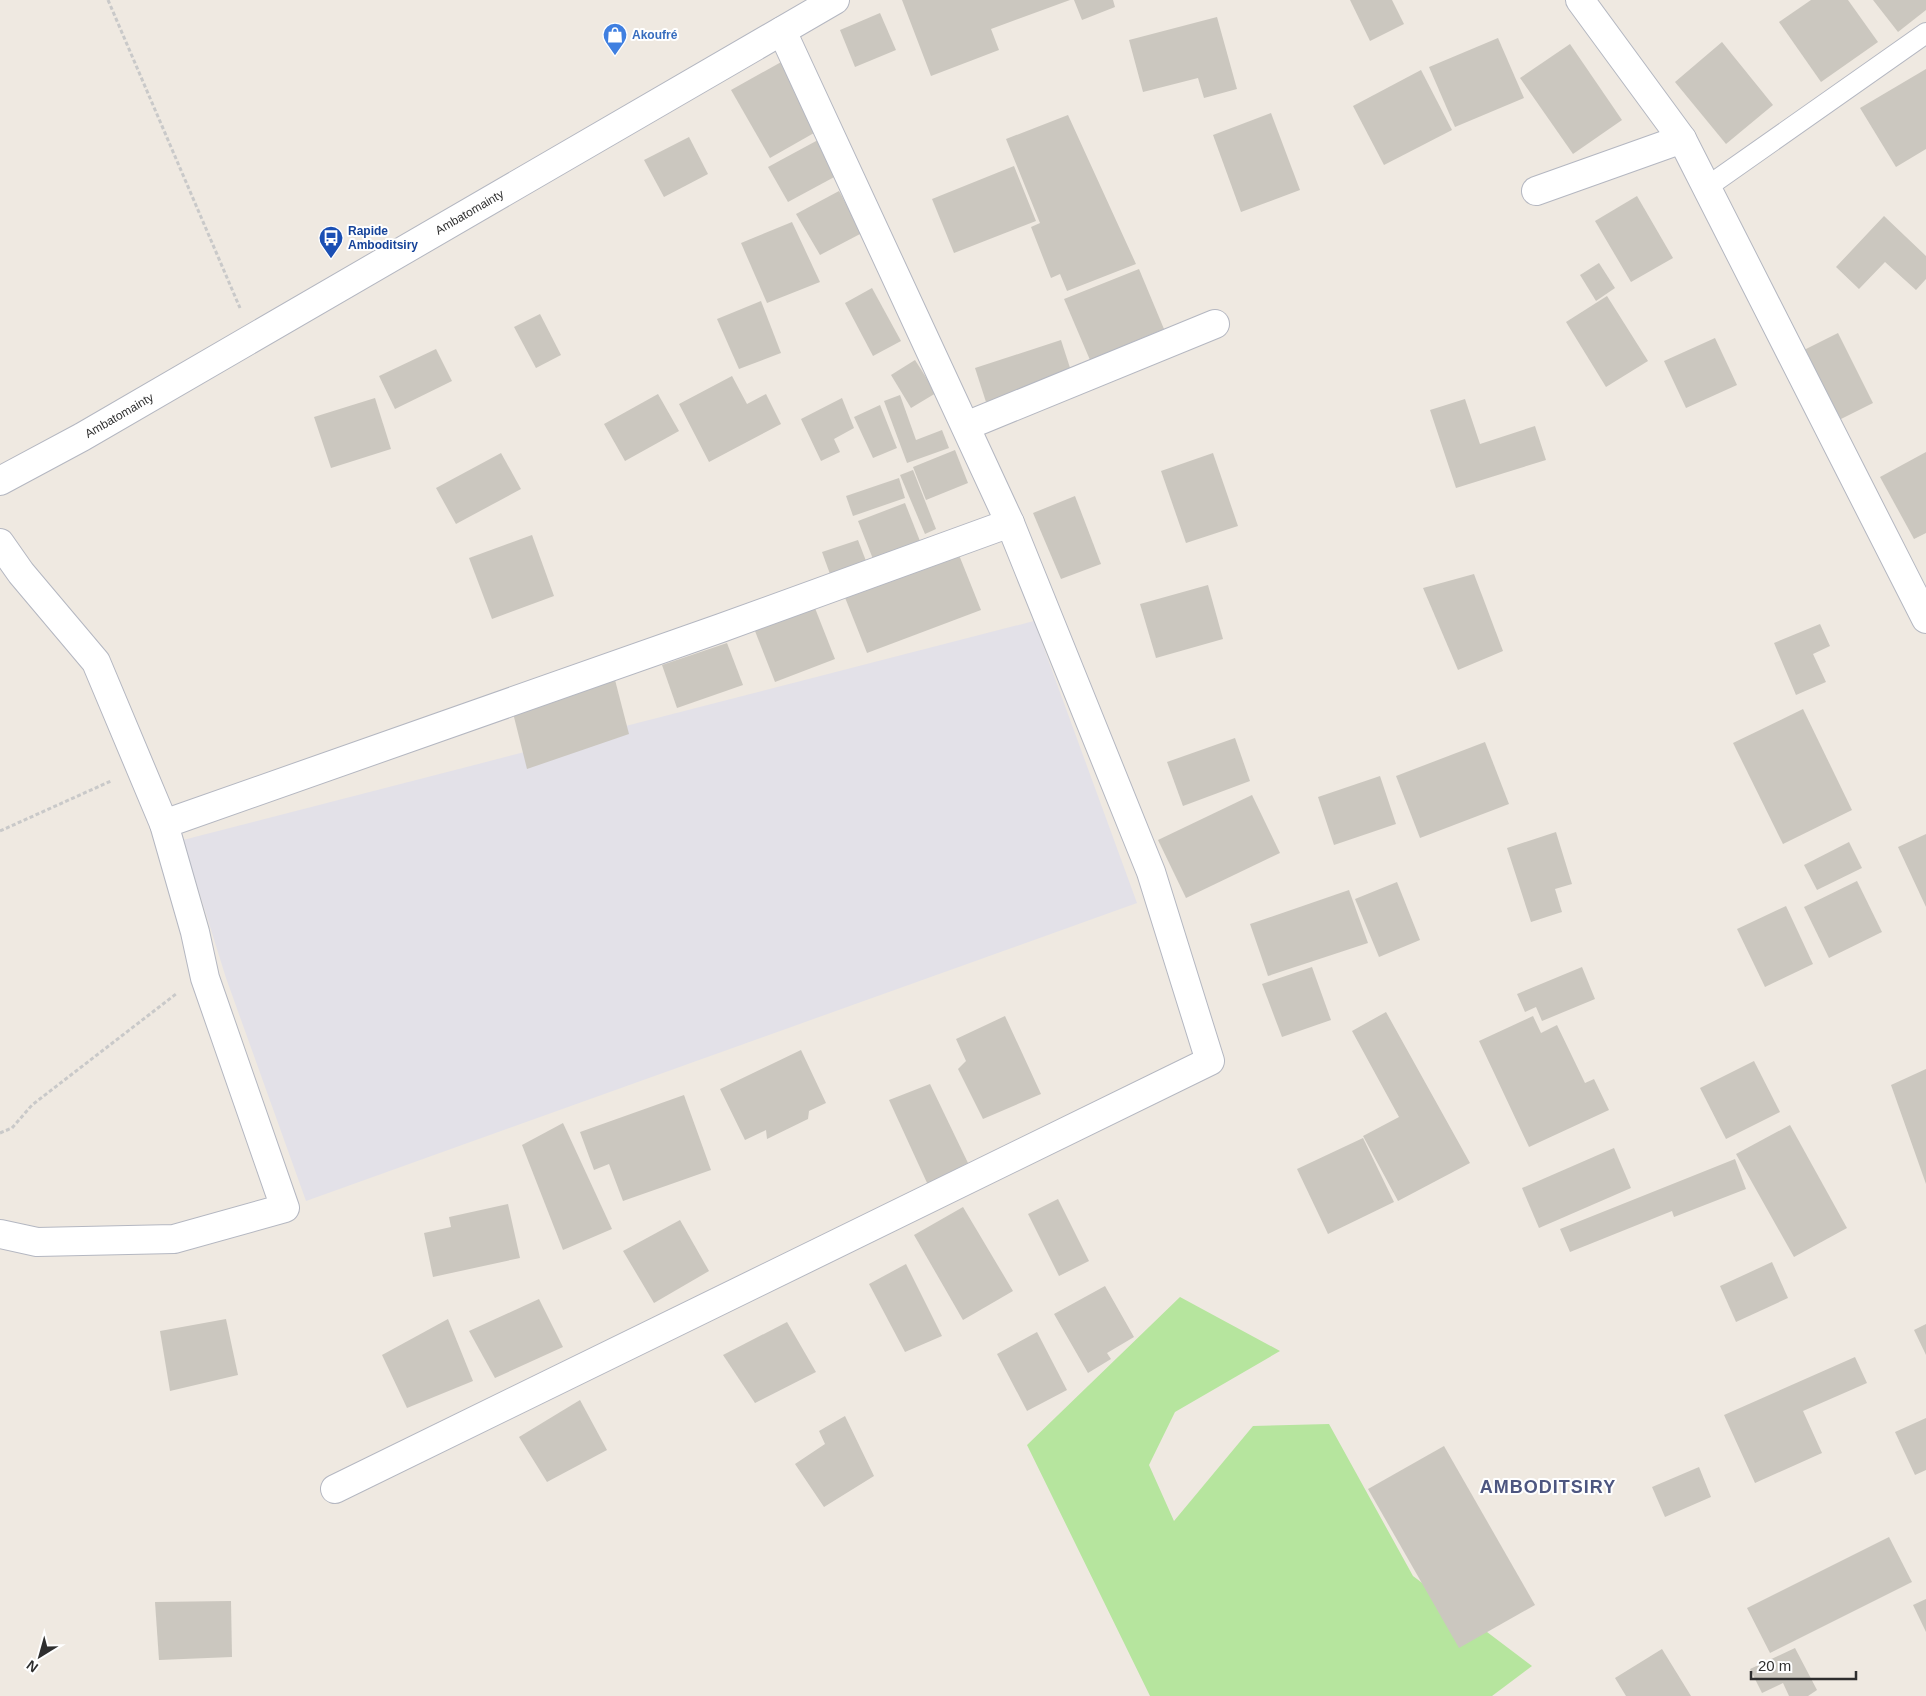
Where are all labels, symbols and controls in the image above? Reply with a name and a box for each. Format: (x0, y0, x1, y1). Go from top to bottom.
shop icon: Akoufré (602, 22, 628, 56)
place label: Akoufré (632, 28, 678, 42)
street label: Ambatomainty (433, 187, 506, 237)
place label: Rapide Amboditsiry (348, 224, 418, 252)
bus stop icon: Rapide Amboditsiry (318, 225, 344, 259)
street label: Ambatomainty (82, 390, 156, 441)
district label: AMBODITSIRY (1480, 1477, 1616, 1497)
north arrow (15, 1631, 65, 1681)
scale bar (1751, 1648, 1856, 1680)
text: N (23, 1657, 41, 1676)
text: 20 m (1758, 1657, 1791, 1674)

